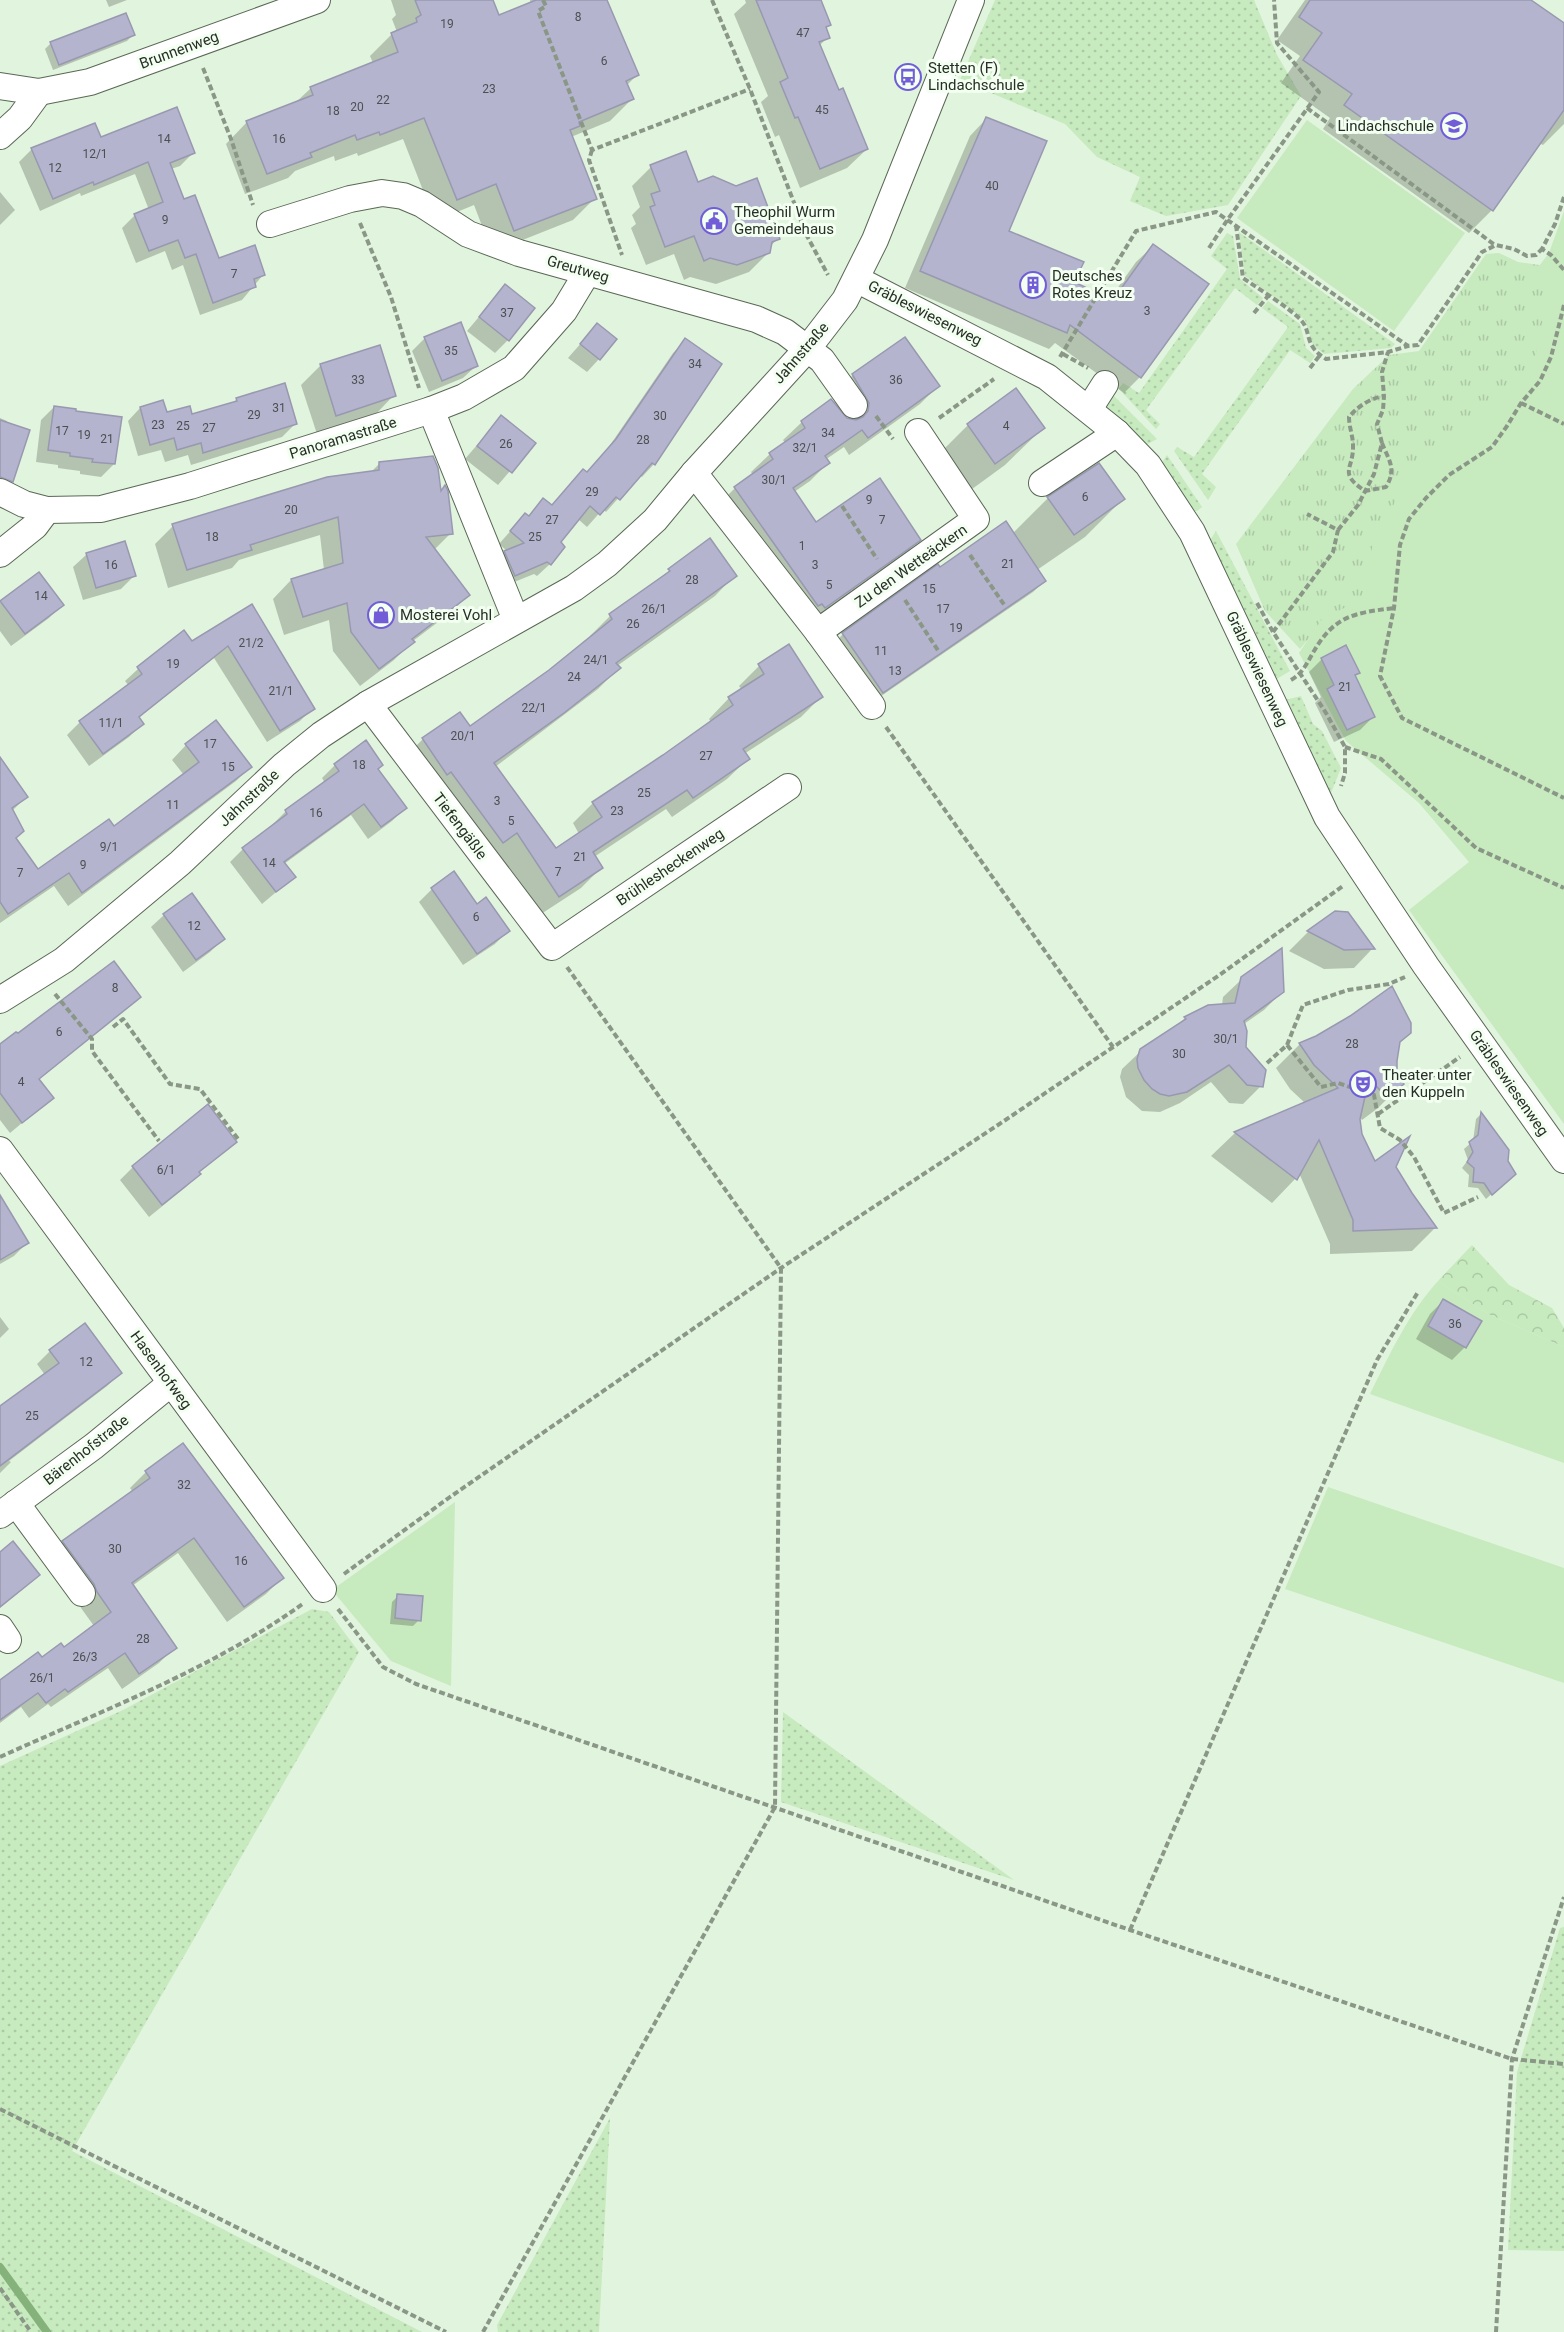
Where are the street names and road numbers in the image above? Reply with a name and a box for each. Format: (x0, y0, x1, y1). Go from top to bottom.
street label: Brunnenweg (137, 27, 221, 73)
street label: Greutweg (545, 252, 611, 286)
street label: Gräbleswiesenweg (865, 277, 985, 349)
street label: Jahnstraße (769, 319, 833, 387)
street label: Panoramastraße (287, 413, 399, 463)
street label: Zu den Wetteäckern (851, 521, 971, 611)
street label: Gräbleswiesenweg (1222, 608, 1292, 730)
street label: Jahnstraße (215, 766, 283, 830)
street label: Tiefengäßle (429, 789, 491, 863)
street label: Brühlesheckenweg (613, 824, 727, 910)
street label: Gräbleswiesenweg (1466, 1026, 1552, 1140)
street label: Hasenhofweg (127, 1327, 195, 1413)
street label: Bärenhofstraße (40, 1411, 132, 1489)

